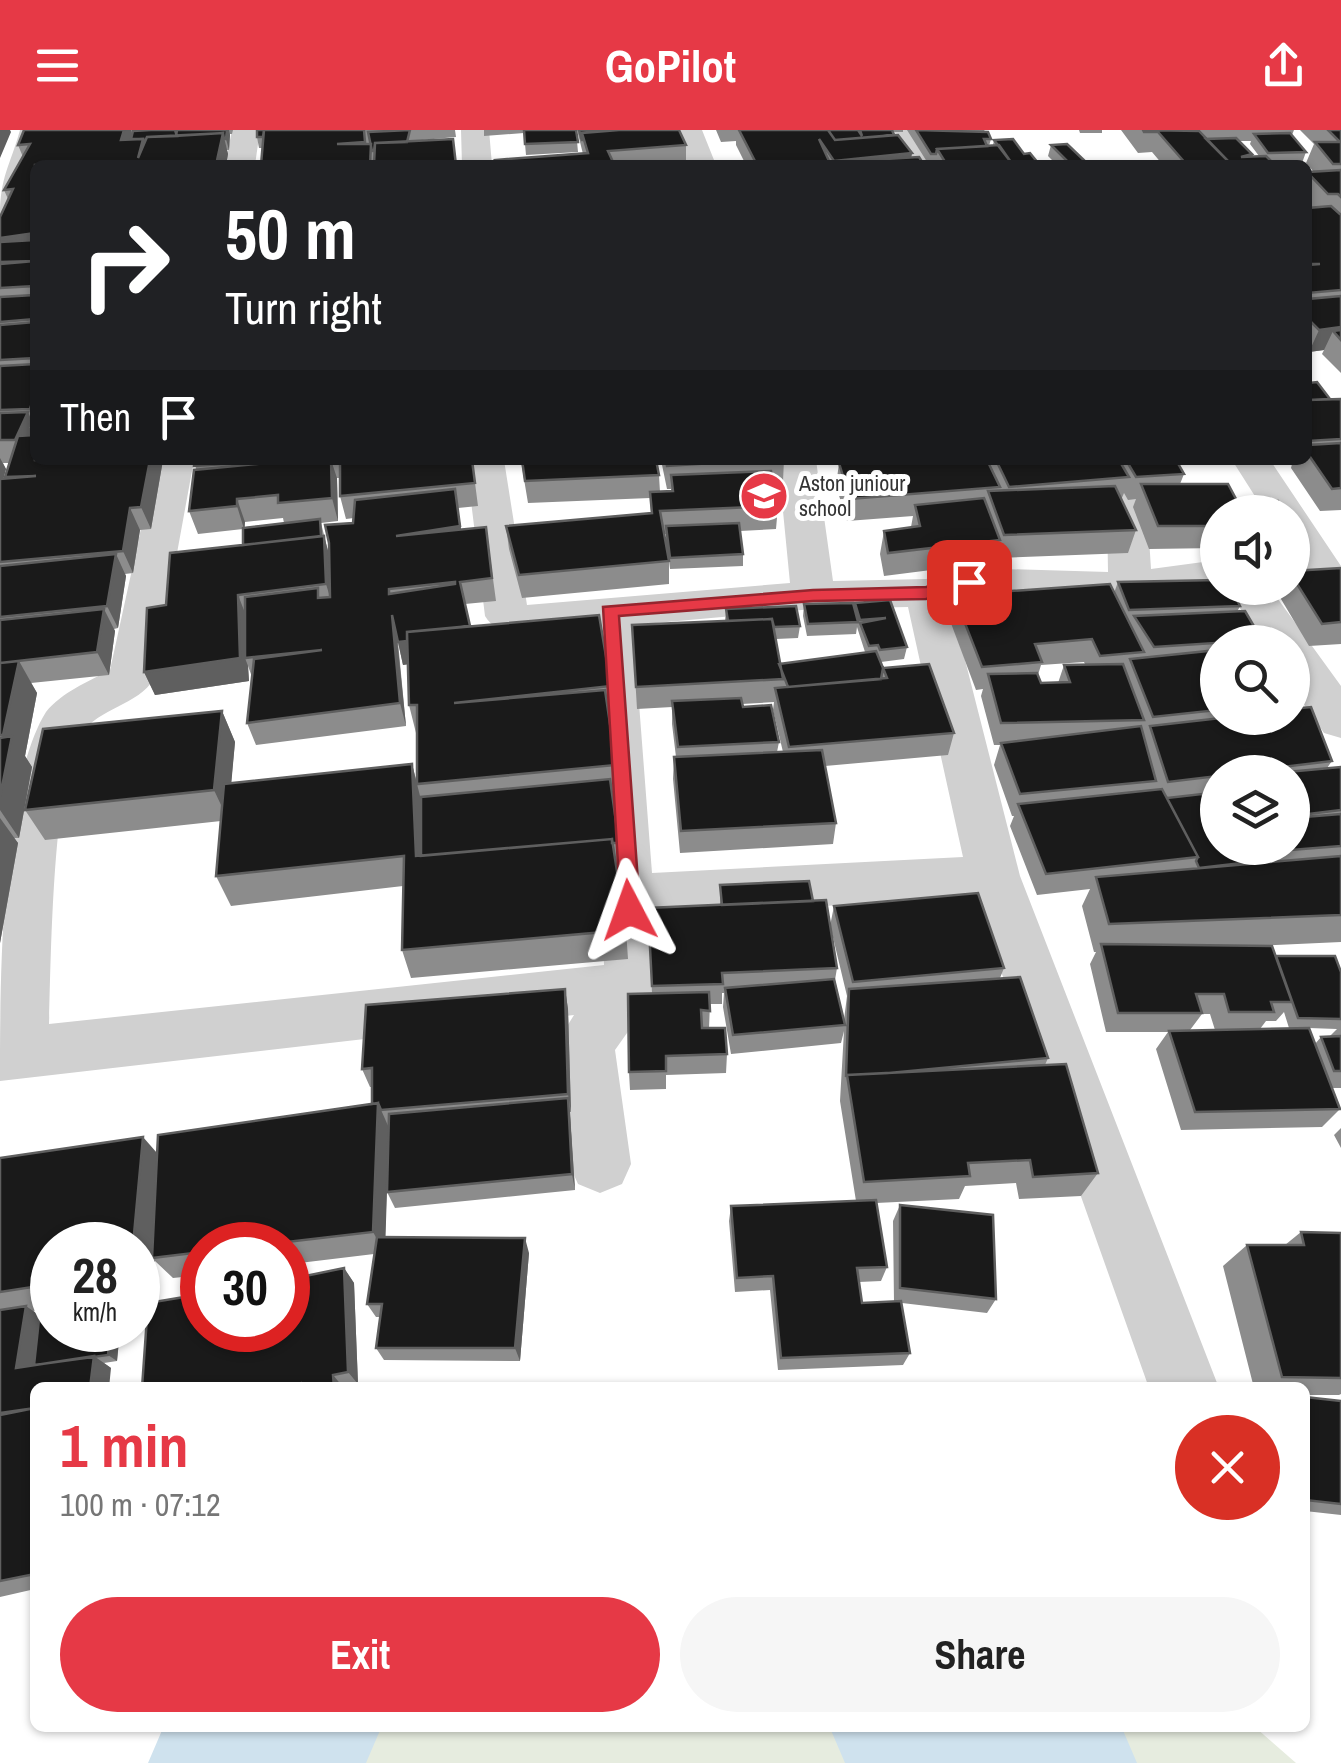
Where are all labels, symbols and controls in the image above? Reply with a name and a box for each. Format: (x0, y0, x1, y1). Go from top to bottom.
text: GoPilot (605, 35, 736, 96)
icon: menu (30, 38, 85, 93)
icon: share (1256, 38, 1311, 93)
text: 50 m (225, 187, 356, 281)
icon: right (60, 200, 190, 330)
text: Turn right (225, 277, 382, 338)
icon: arrive (151, 390, 206, 445)
text: Then (60, 392, 131, 443)
place label: Aston juniour school (798, 468, 905, 523)
school or university icon: Aston juniour school (738, 470, 790, 522)
map controls (1200, 495, 1310, 865)
button: sound (1200, 495, 1310, 605)
pin (927, 540, 1012, 625)
icon: arrive (942, 555, 997, 610)
button: search (1200, 625, 1310, 735)
button: layers (1200, 755, 1310, 865)
position arrow (577, 858, 681, 962)
speed limit sign: 30 (180, 1222, 310, 1352)
text: 28 (72, 1241, 118, 1309)
text: km/h (73, 1295, 117, 1329)
text: 1 min (60, 1405, 189, 1486)
button: close (1175, 1415, 1280, 1520)
text: 100 m · 07:12 (60, 1483, 220, 1526)
button: Exit (60, 1597, 660, 1712)
button: Share (680, 1597, 1280, 1712)

